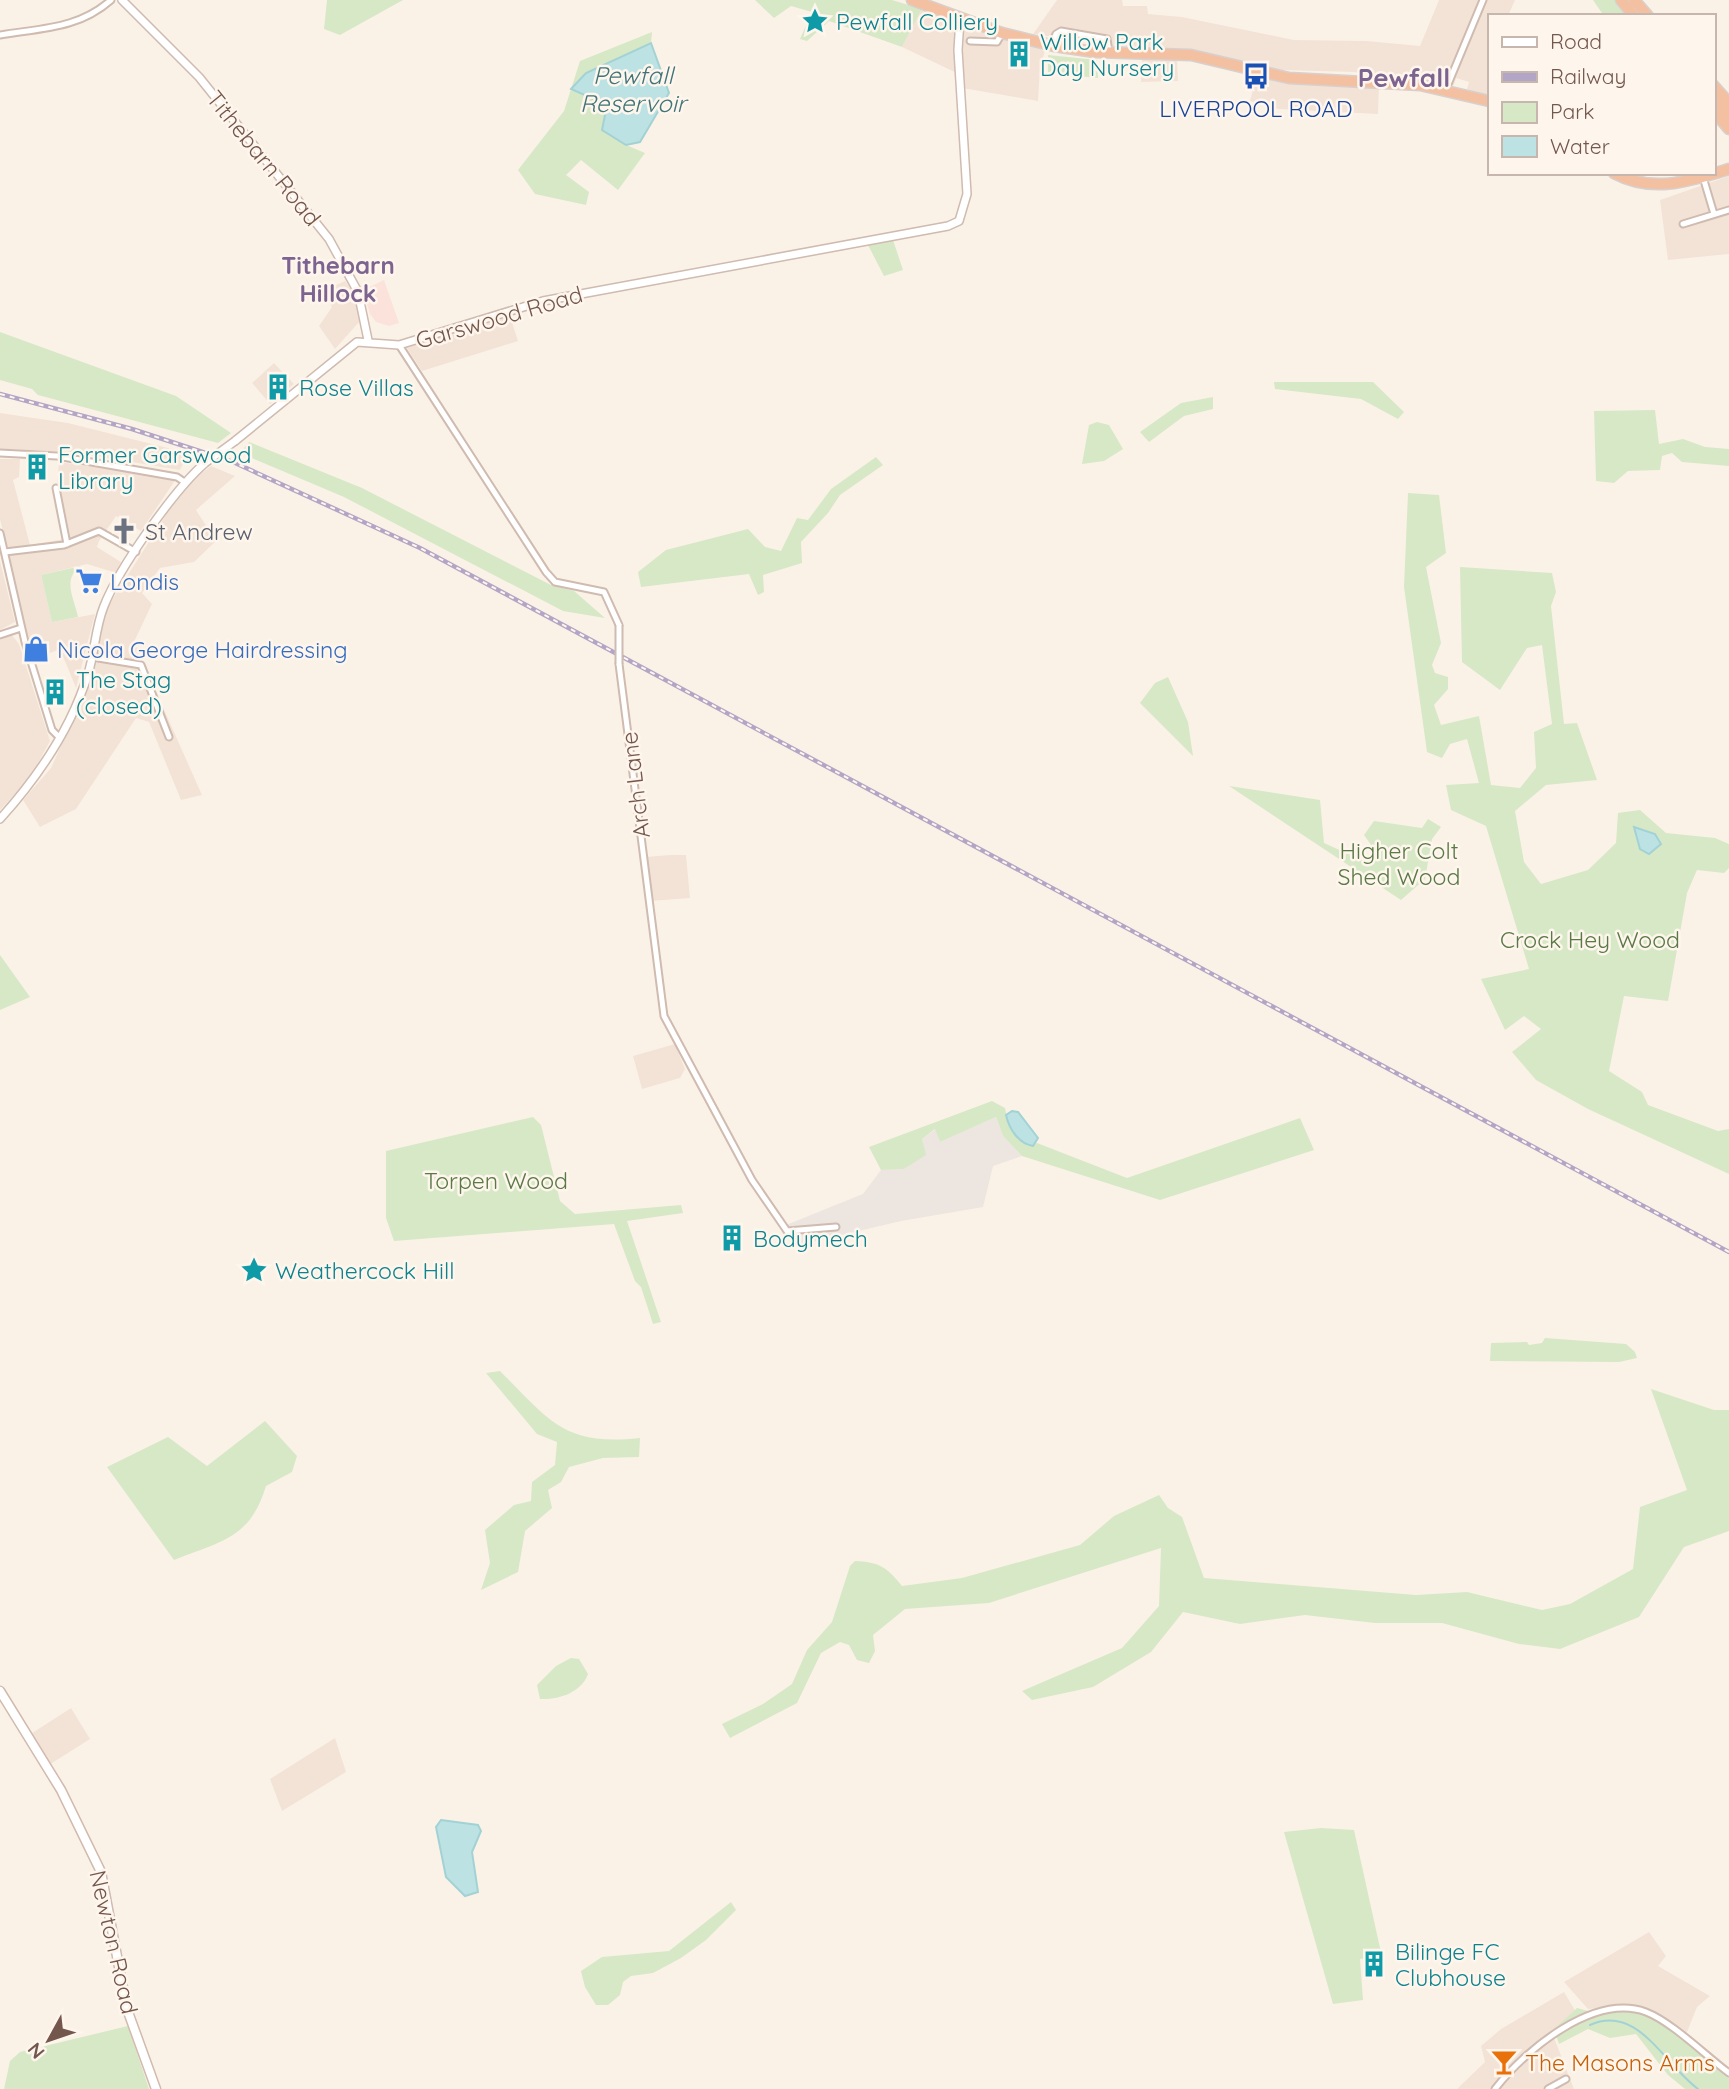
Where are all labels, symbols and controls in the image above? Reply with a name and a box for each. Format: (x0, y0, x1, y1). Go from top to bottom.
place icon: Pewfall Colliery (800, 6, 830, 36)
place label: Pewfall Colliery (836, 7, 998, 36)
legend (1488, 14, 1715, 175)
place label: Willow Park Day Nursery (1040, 27, 1174, 82)
text: Road (1550, 28, 1602, 54)
building icon: Willow Park Day Nursery (1004, 39, 1034, 69)
water label: Pewfall Reservoir (580, 60, 689, 118)
bus stop icon: LIVERPOOL ROAD (1241, 61, 1271, 91)
district label: Pewfall (1358, 61, 1450, 94)
text: Railway (1550, 63, 1626, 89)
street label: Tithebarn Road (200, 84, 328, 232)
place label: LIVERPOOL ROAD (1159, 94, 1353, 123)
text: Park (1550, 98, 1594, 124)
text: Water (1550, 133, 1610, 159)
district label: Tithebarn Hillock (281, 250, 395, 308)
street label: Garswood Road (412, 279, 586, 355)
building icon: Rose Villas (263, 372, 293, 402)
place label: Rose Villas (299, 373, 414, 402)
place label: Former Garswood Library (58, 440, 251, 495)
building icon: Former Garswood Library (22, 452, 52, 482)
church icon: St Andrew (109, 516, 139, 546)
place label: St Andrew (145, 517, 253, 546)
supermarket icon: Londis (74, 566, 104, 596)
place label: Londis (110, 567, 179, 596)
shop icon: Nicola George Hairdressing (21, 634, 51, 664)
place label: Nicola George Hairdressing (57, 635, 348, 664)
place label: The Stag (closed) (76, 665, 171, 720)
building icon: The Stag (closed) (40, 677, 70, 707)
street label: Arch Lane (614, 730, 656, 840)
park label: Higher Colt Shed Wood (1338, 836, 1460, 891)
park label: Crock Hey Wood (1500, 925, 1680, 954)
park label: Torpen Wood (424, 1166, 568, 1195)
building icon: Bodymech (717, 1223, 747, 1253)
place label: Bodymech (753, 1224, 868, 1253)
place icon: Weathercock Hill (239, 1255, 269, 1285)
place label: Weathercock Hill (275, 1256, 454, 1285)
street label: Newton Road (83, 1867, 145, 2017)
place label: Bilinge FC Clubhouse (1395, 1937, 1506, 1992)
building icon: Bilinge FC Clubhouse (1359, 1949, 1389, 1979)
north arrow (14, 2005, 84, 2075)
text: N (22, 2038, 50, 2064)
bar icon: The Masons Arms (1489, 2047, 1519, 2077)
place label: The Masons Arms (1525, 2048, 1715, 2077)

